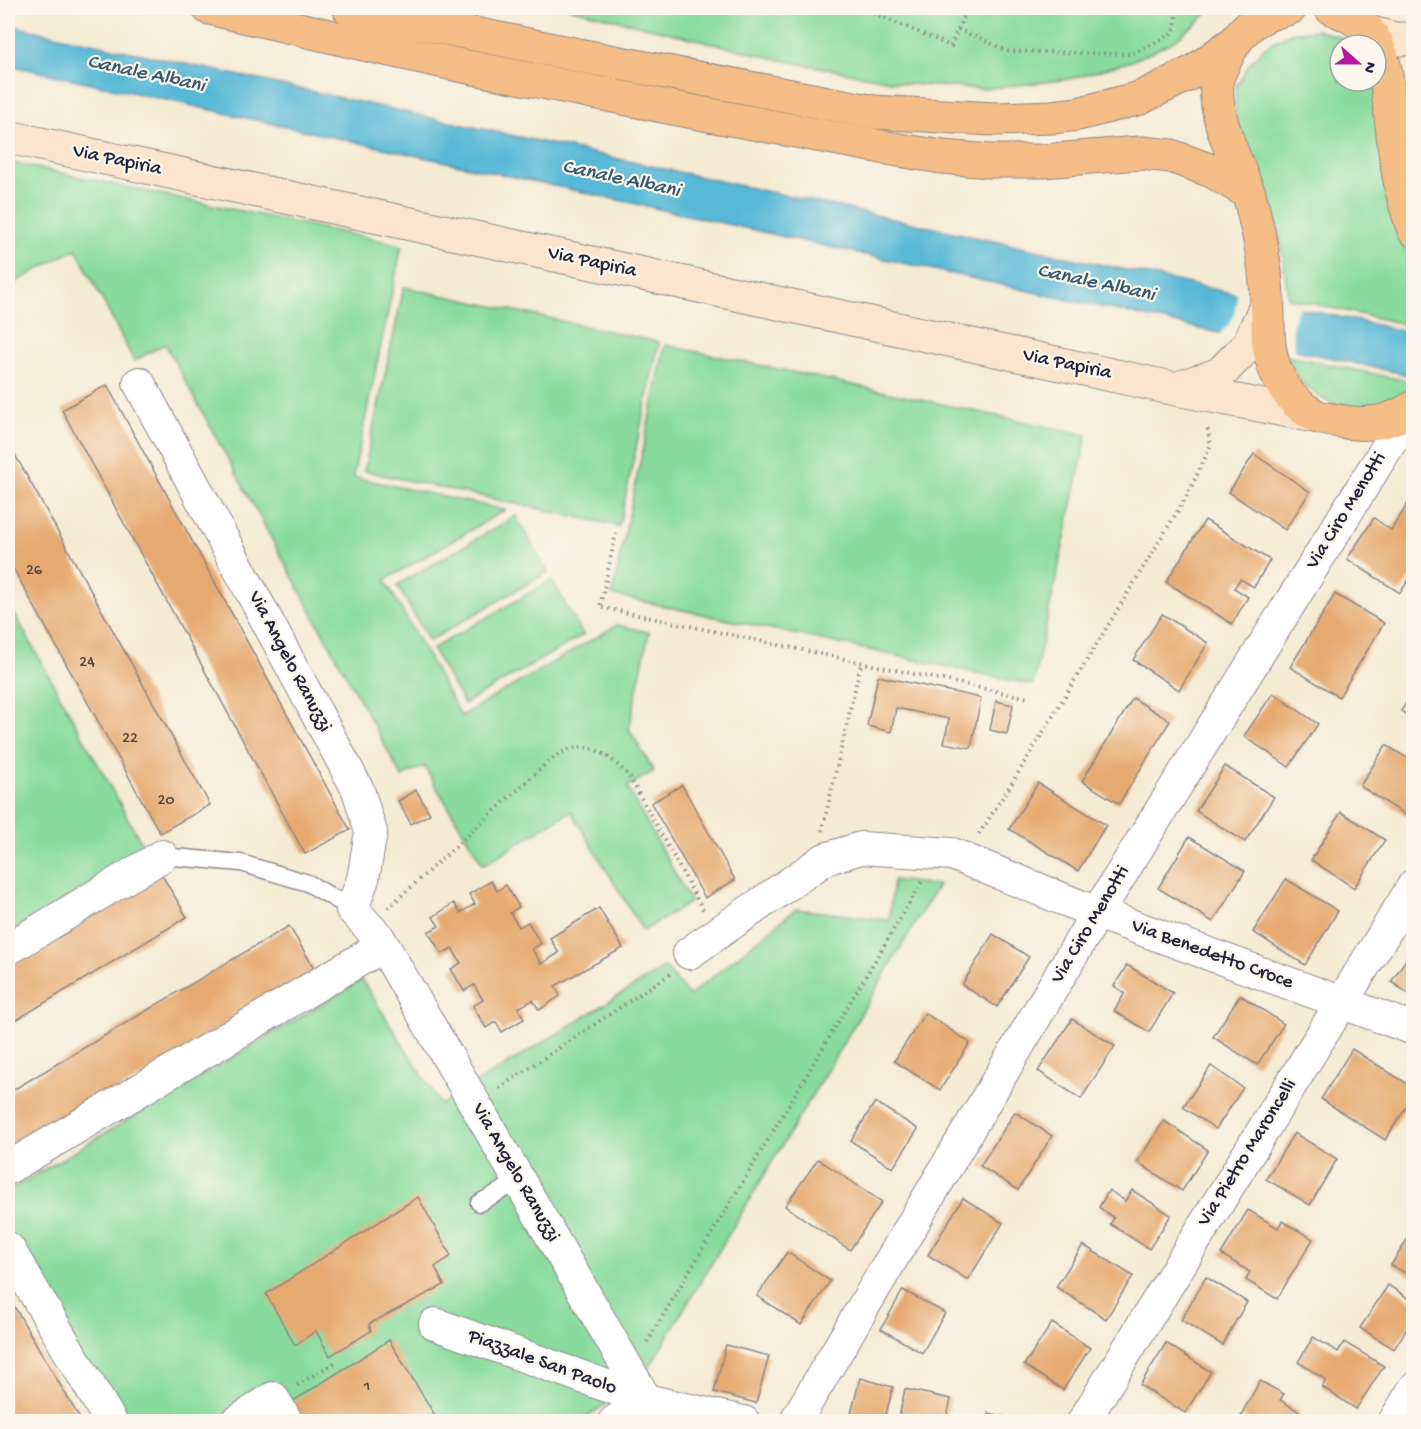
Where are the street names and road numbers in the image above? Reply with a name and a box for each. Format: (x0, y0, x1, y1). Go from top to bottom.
street label: Via Papiria (70, 140, 164, 182)
street label: Via Papiria (545, 242, 639, 284)
street label: Via Papiria (1020, 344, 1114, 386)
street label: Via Ciro Menotti (1301, 448, 1392, 575)
street label: Via Angelo Ranuzzi (242, 587, 336, 736)
street label: Via Ciro Menotti (1046, 862, 1135, 989)
street label: Via Benedetto Croce (1127, 915, 1297, 995)
street label: Via Pietro Maroncelli (1193, 1075, 1303, 1232)
street label: Via Angelo Ranuzzi (465, 1099, 564, 1246)
street label: Piazzale San Paolo (464, 1325, 620, 1401)

